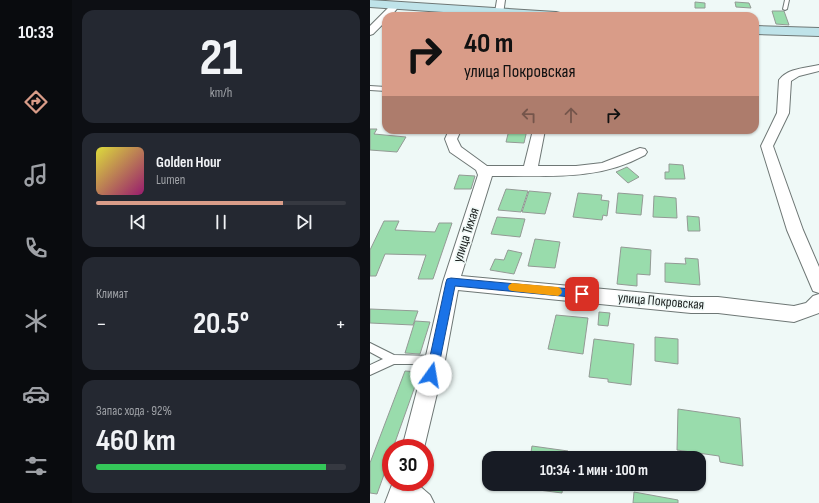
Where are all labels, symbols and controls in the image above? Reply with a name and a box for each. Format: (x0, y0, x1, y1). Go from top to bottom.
text: 10:33 (18, 22, 54, 43)
text: 21 (199, 27, 243, 90)
text: 40 m (464, 27, 513, 60)
icon: right (398, 28, 450, 80)
text: улица Покровская (464, 61, 576, 82)
text: km/h (210, 85, 232, 101)
icon: directions (22, 88, 50, 116)
icon: left (518, 104, 540, 126)
icon: ahead (560, 104, 582, 126)
icon: right (602, 104, 624, 126)
text: Golden Hour (156, 153, 221, 172)
icon: music (22, 161, 50, 189)
text: Lumen (156, 172, 185, 188)
street label: улица Тихая (449, 205, 483, 265)
icon: previous (127, 211, 149, 233)
icon: pause (210, 211, 232, 233)
icon: next (293, 211, 315, 233)
icon: phone (22, 234, 50, 262)
pin (565, 277, 599, 311)
icon: arrive (571, 283, 593, 305)
text: Климат (96, 286, 128, 302)
street label: улица Покровская (617, 289, 705, 313)
text: 20.5° (193, 306, 249, 342)
icon: climate (22, 307, 50, 335)
text: − (96, 311, 107, 338)
text: + (335, 311, 346, 338)
position arrow (410, 354, 452, 396)
icon: car (22, 380, 50, 408)
text: Запас хода · 92% (96, 403, 172, 419)
text: 460 km (96, 423, 176, 459)
speed limit sign: 30 (382, 439, 434, 491)
icon: filters (22, 452, 50, 480)
text: 10:34 · 1 мин · 100 m (540, 461, 648, 480)

